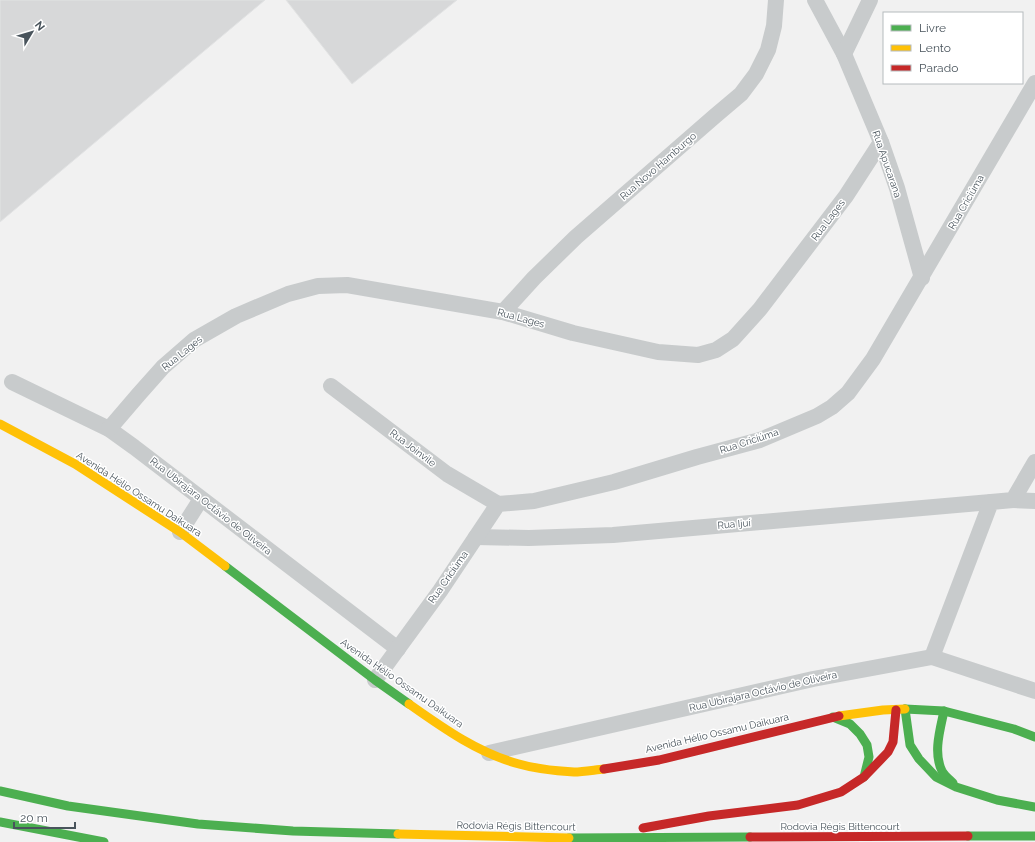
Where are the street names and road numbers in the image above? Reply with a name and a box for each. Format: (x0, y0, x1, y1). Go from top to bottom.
street label: Rua Apucarana (870, 129, 904, 199)
street label: Rua Novo Hamburgo (618, 130, 698, 202)
street label: Rua Criciúma (946, 173, 986, 231)
street label: Rua Lages (809, 197, 847, 243)
street label: Rua Lages (496, 306, 546, 330)
street label: Rua Lages (160, 333, 204, 373)
street label: Rua Criciúma (718, 426, 780, 456)
street label: Rua Joinvile (388, 427, 438, 469)
street label: Avenida Hélio Ossamu Daikuara (74, 449, 204, 539)
street label: Rua Ubirajara Octávio de Oliveira (148, 455, 274, 557)
street label: Rua Ijuí (717, 517, 752, 531)
street label: Rua Criciúma (426, 549, 470, 605)
street label: Avenida Hélio Ossamu Daikuara (339, 636, 465, 730)
street label: Rua Ubirajara Octávio de Oliveira (688, 669, 838, 713)
street label: Avenida Hélio Ossamu Daikuara (644, 711, 790, 755)
street label: Rodovia Régis Bittencourt (456, 819, 576, 833)
street label: Rodovia Régis Bittencourt (780, 821, 900, 832)

